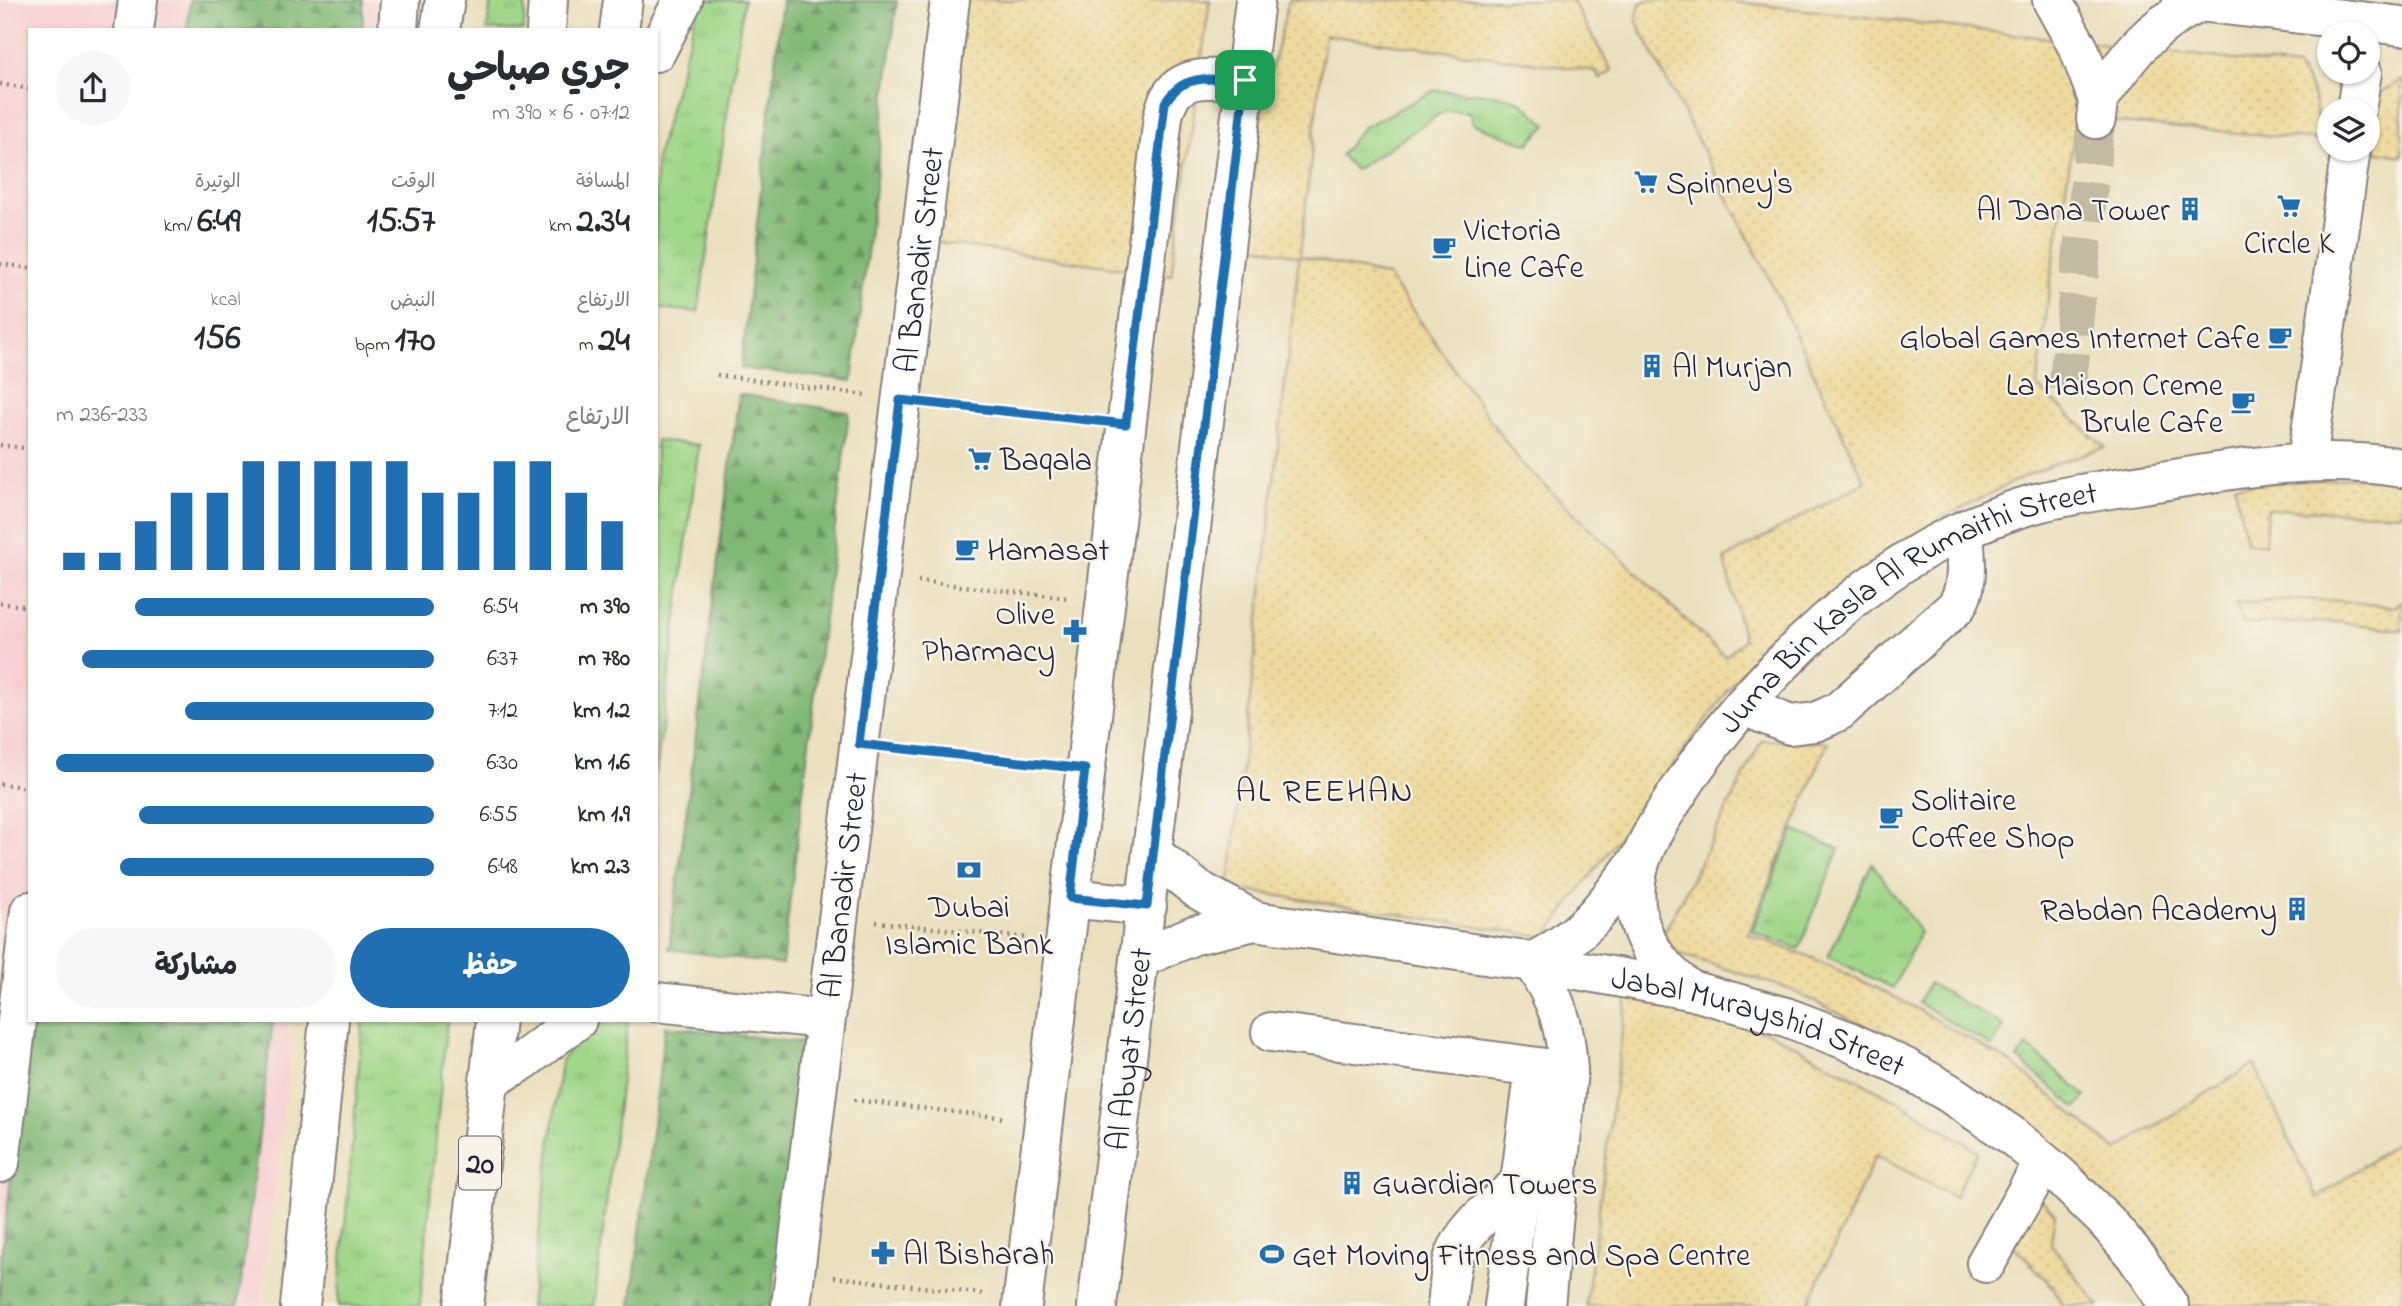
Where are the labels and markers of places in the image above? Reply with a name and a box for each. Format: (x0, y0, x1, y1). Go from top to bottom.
pin (1215, 50, 1275, 110)
place label: Spinney's (1666, 162, 1793, 209)
supermarket icon: Spinney's (1632, 168, 1660, 196)
place label: Al Dana Tower (1976, 189, 2170, 236)
supermarket icon: Circle K (2275, 192, 2303, 220)
building icon: Al Dana Tower (2176, 195, 2204, 223)
place label: Victoria Line Cafe (1463, 209, 1584, 293)
place label: Circle K (2244, 222, 2335, 269)
cafe icon: Victoria Line Cafe (1430, 233, 1458, 261)
place label: Global Games Internet Cafe (1899, 317, 2261, 364)
cafe icon: Global Games Internet Cafe (2266, 323, 2294, 351)
place label: Al Murjan (1672, 346, 1792, 393)
building icon: Al Murjan (1638, 352, 1666, 380)
place label: La Maison Creme Brule Cafe (2006, 364, 2224, 448)
cafe icon: La Maison Creme Brule Cafe (2229, 388, 2257, 416)
place label: Baqala (999, 439, 1092, 486)
supermarket icon: Baqala (966, 445, 994, 473)
place label: Hamasat (987, 529, 1110, 576)
cafe icon: Hamasat (953, 535, 981, 563)
place label: Olive Pharmacy (922, 593, 1056, 677)
pharmacy icon: Olive Pharmacy (1061, 617, 1089, 645)
place label: Solitaire Coffee Shop (1911, 779, 2075, 863)
cafe icon: Solitaire Coffee Shop (1877, 803, 1905, 831)
bank icon: Dubai Islamic Bank (955, 856, 983, 884)
place label: Dubai Islamic Bank (885, 886, 1054, 970)
place label: Rabdan Academy (2040, 889, 2277, 936)
building icon: Rabdan Academy (2283, 895, 2311, 923)
place label: Guardian Towers (1372, 1163, 1598, 1210)
building icon: Guardian Towers (1338, 1169, 1366, 1197)
place label: Al Bisharah (903, 1233, 1055, 1280)
place label: Get Moving Fitness and Spa Centre (1292, 1234, 1751, 1281)
pharmacy icon: Al Bisharah (869, 1239, 897, 1267)
sports icon: Get Moving Fitness and Spa Centre (1258, 1240, 1286, 1268)

